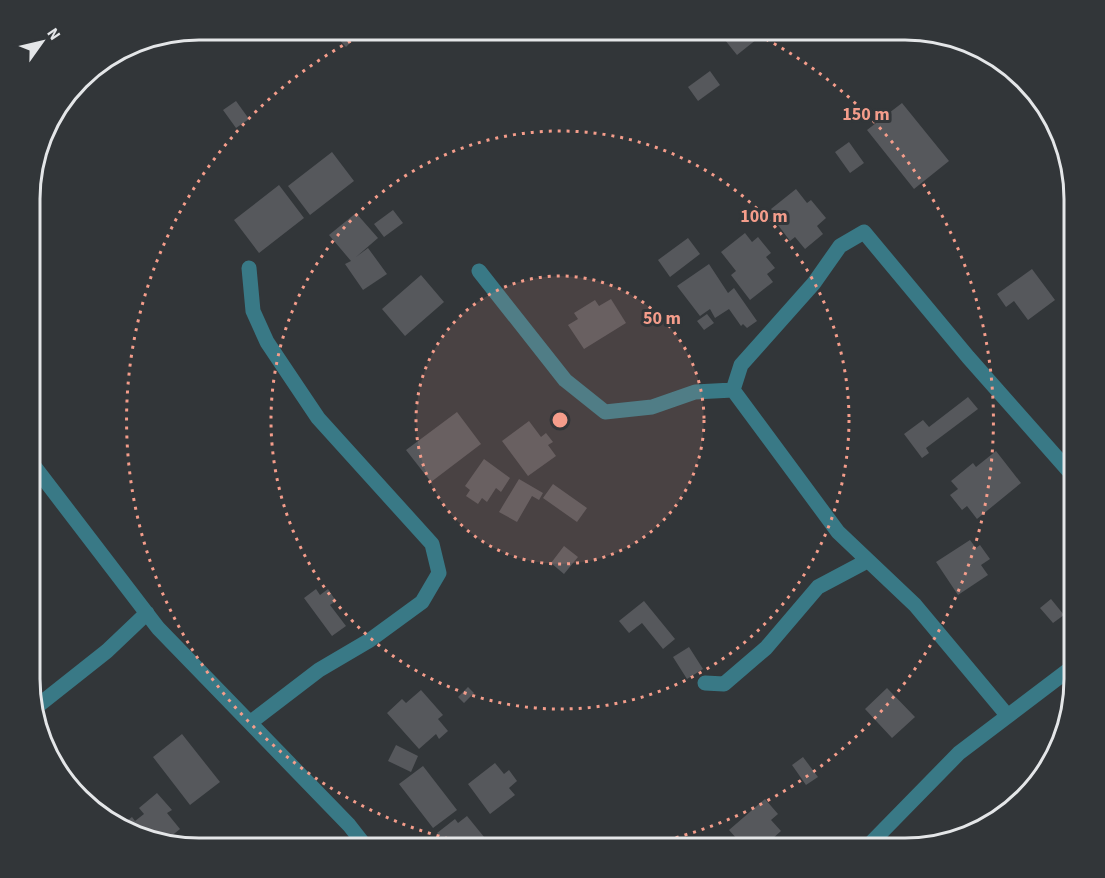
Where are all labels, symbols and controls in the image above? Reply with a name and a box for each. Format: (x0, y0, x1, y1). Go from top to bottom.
north arrow (12, 12, 72, 72)
text: N (42, 24, 66, 45)
text: 150 m (842, 102, 890, 127)
text: 100 m (740, 204, 788, 229)
text: 50 m (643, 306, 681, 331)
centre of rings (550, 410, 570, 430)

